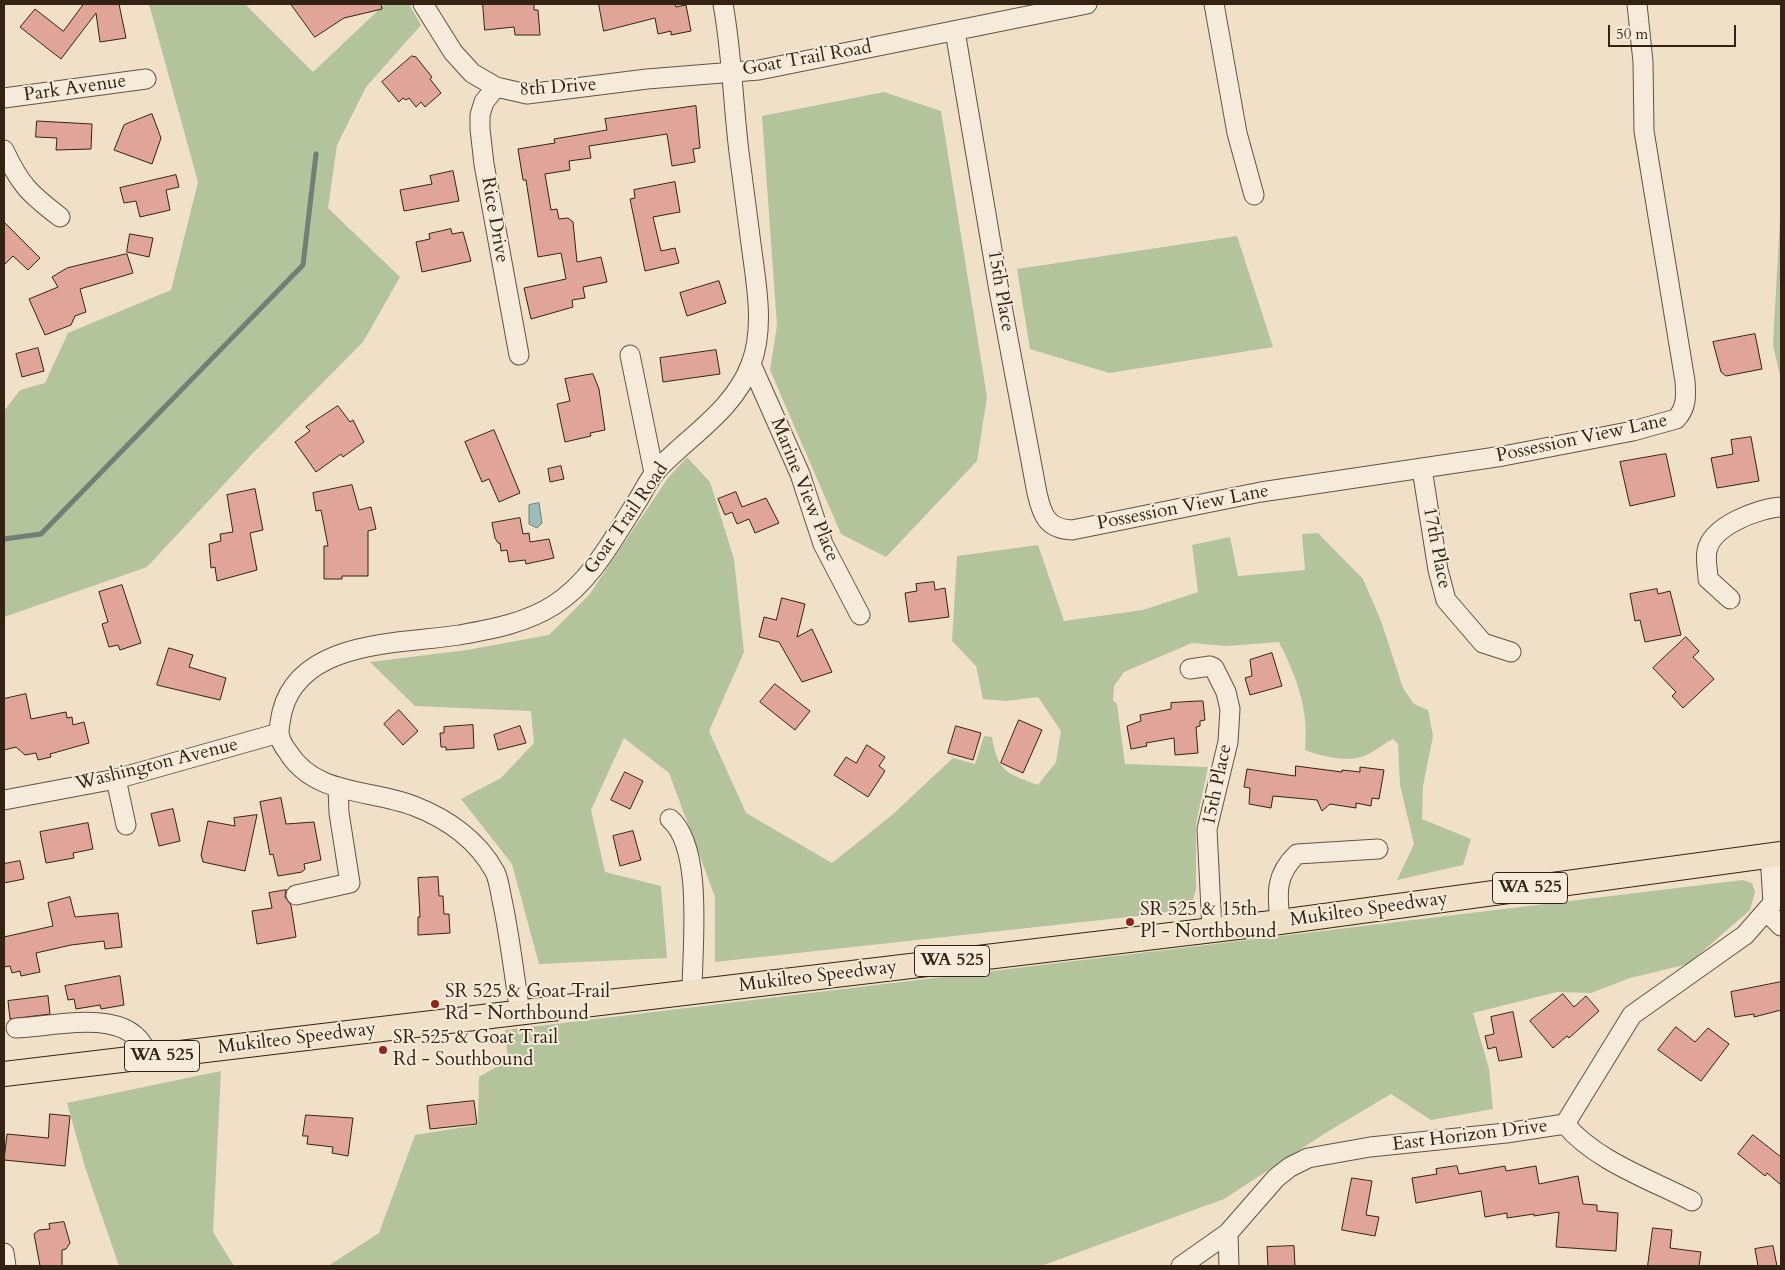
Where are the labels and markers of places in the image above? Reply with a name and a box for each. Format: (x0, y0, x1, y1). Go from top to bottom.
place label: SR 525 & 15th Pl - Northbound (1140, 900, 1276, 944)
marker: SR 525 & 15th Pl - Northbound (1124, 916, 1136, 928)
place label: SR 525 & Goat Trail Rd - Northbound (445, 982, 610, 1026)
marker: SR 525 & Goat Trail Rd - Northbound (429, 998, 441, 1010)
place label: SR 525 & Goat Trail Rd - Southbound (393, 1028, 558, 1072)
marker: SR 525 & Goat Trail Rd - Southbound (377, 1044, 389, 1056)

